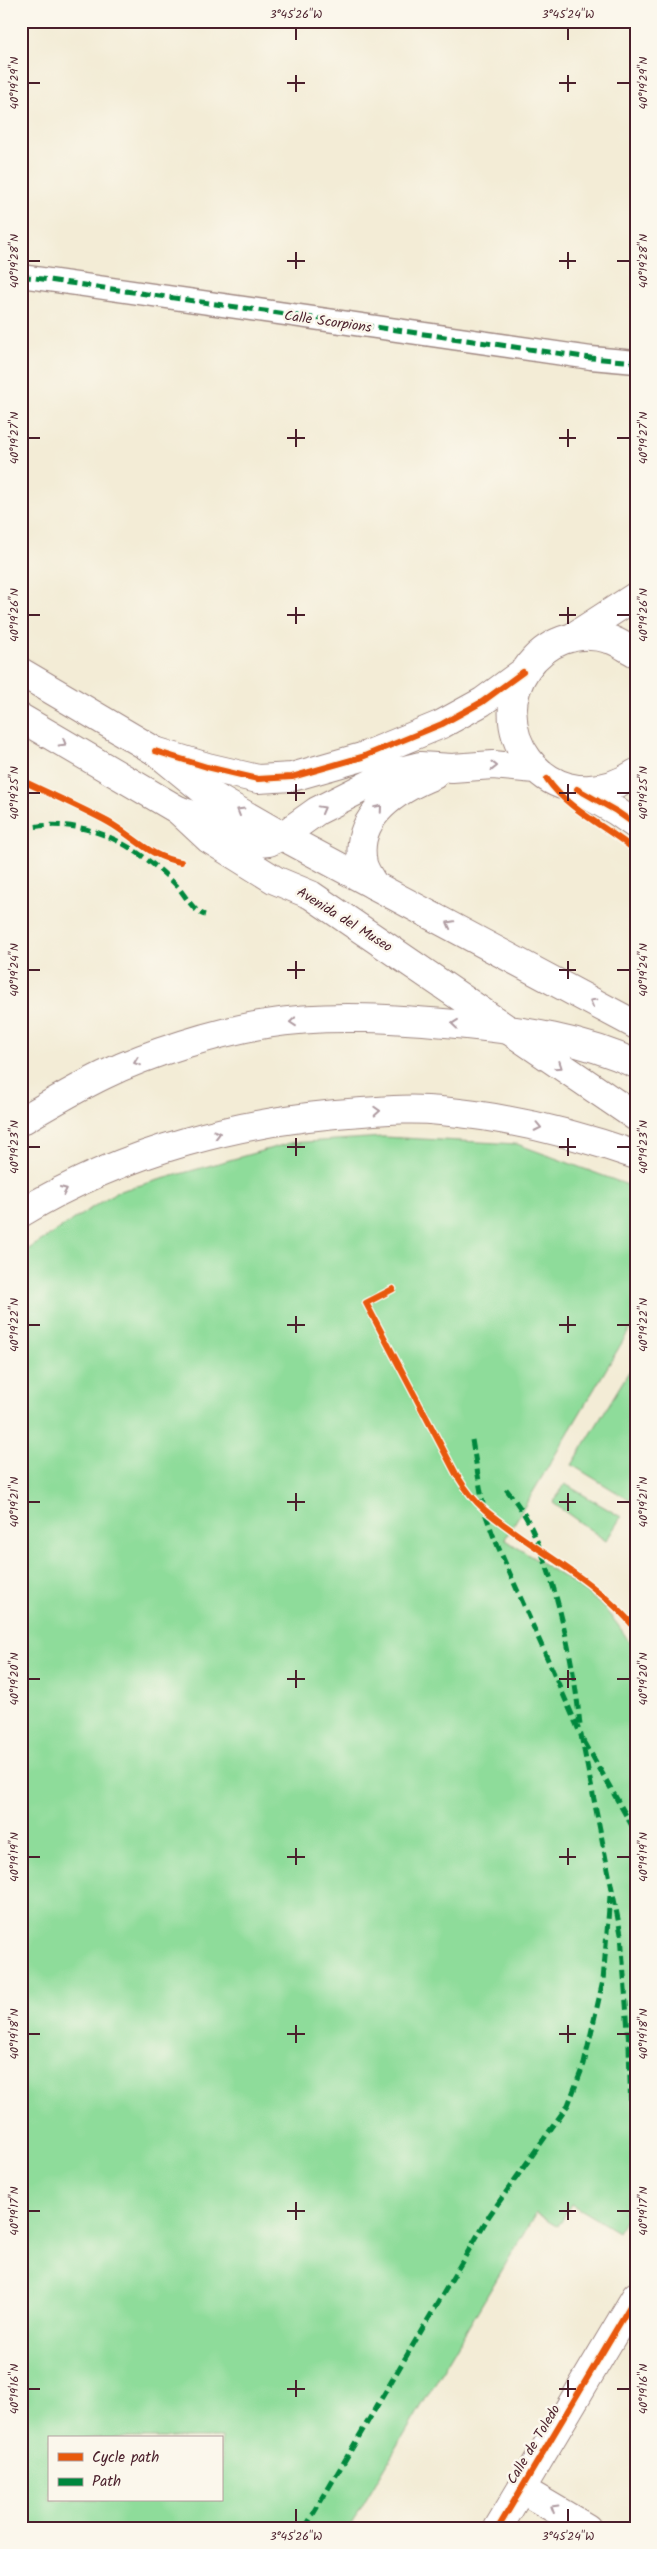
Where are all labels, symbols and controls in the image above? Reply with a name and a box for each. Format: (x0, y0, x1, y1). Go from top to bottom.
text: 3°45'26"W (270, 5, 322, 24)
text: 3°45'24"W (542, 5, 594, 24)
text: 40°19'29"N (5, 57, 24, 109)
text: 40°19'29"N (634, 57, 653, 109)
text: 40°19'28"N (5, 234, 24, 288)
text: 40°19'28"N (634, 234, 653, 288)
street label: Calle Scorpions (283, 305, 373, 339)
text: 40°19'27"N (5, 412, 24, 464)
text: 40°19'27"N (634, 412, 653, 464)
text: 40°19'26"N (5, 588, 24, 642)
text: 40°19'26"N (634, 588, 653, 642)
one-way arrow (58, 736, 67, 746)
one-way arrow (490, 761, 498, 771)
text: 40°19'25"N (5, 766, 24, 820)
text: 40°19'25"N (634, 766, 653, 820)
one-way arrow (317, 805, 326, 815)
one-way arrow (373, 805, 382, 814)
one-way arrow (236, 808, 245, 818)
street label: Avenida del Museo (292, 882, 397, 958)
one-way arrow (446, 920, 455, 930)
text: 40°19'24"N (5, 943, 24, 997)
text: 40°19'24"N (634, 943, 653, 997)
one-way arrow (589, 998, 598, 1008)
one-way arrow (289, 1016, 297, 1027)
one-way arrow (451, 1019, 459, 1030)
one-way arrow (133, 1056, 141, 1066)
one-way arrow (554, 1059, 563, 1069)
one-way arrow (373, 1105, 381, 1116)
text: 40°19'23"N (5, 1120, 24, 1174)
text: 40°19'23"N (634, 1120, 653, 1174)
one-way arrow (533, 1122, 542, 1132)
one-way arrow (212, 1130, 220, 1140)
one-way arrow (59, 1185, 68, 1196)
text: 40°19'22"N (5, 1298, 24, 1352)
text: 40°19'22"N (634, 1298, 653, 1352)
text: 40°19'21"N (5, 1477, 24, 1527)
text: 40°19'21"N (634, 1477, 653, 1527)
text: 40°19'20"N (5, 1652, 24, 1706)
text: 40°19'20"N (634, 1652, 653, 1706)
text: 40°19'19"N (5, 1832, 24, 1882)
text: 40°19'19"N (634, 1832, 653, 1882)
text: 40°19'18"N (5, 2008, 24, 2060)
text: 40°19'18"N (634, 2008, 653, 2060)
text: 40°19'17"N (5, 2186, 24, 2236)
text: 40°19'17"N (634, 2186, 653, 2236)
text: 40°19'16"N (5, 2364, 24, 2414)
text: 40°19'16"N (634, 2364, 653, 2414)
street label: Calle de Toledo (501, 2400, 566, 2489)
legend (48, 2436, 222, 2502)
text: Cycle path (92, 2446, 159, 2470)
text: Path (92, 2470, 121, 2494)
one-way arrow (550, 2505, 559, 2515)
text: 3°45'26"W (270, 2527, 322, 2546)
text: 3°45'24"W (542, 2527, 594, 2546)

